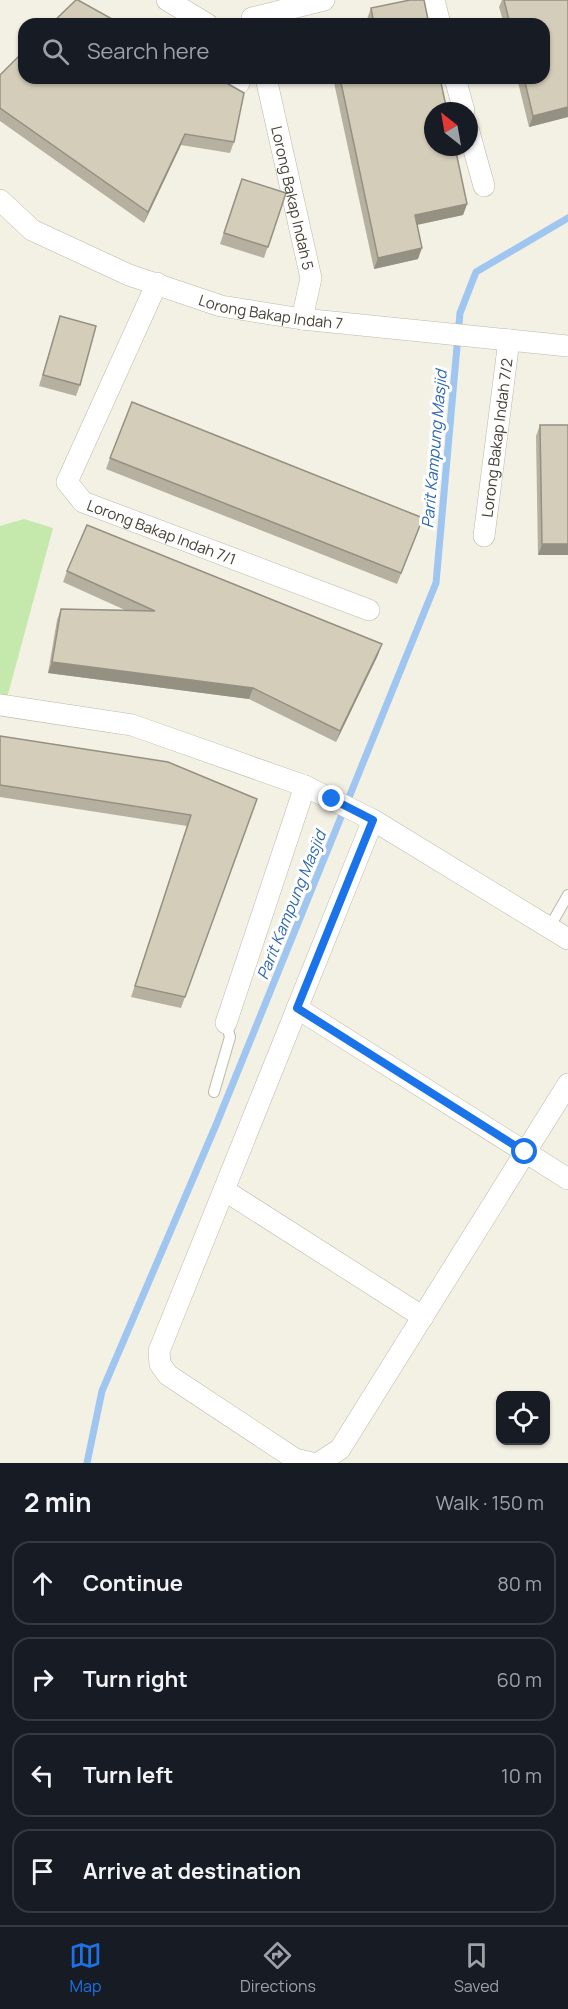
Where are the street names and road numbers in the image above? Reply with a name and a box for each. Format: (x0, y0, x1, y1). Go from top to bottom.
street label: Lorong Bakap Indah 5 (267, 124, 319, 272)
street label: Lorong Bakap Indah 7 (196, 289, 344, 334)
street label: Lorong Bakap Indah 7/2 (476, 357, 517, 519)
street label: Lorong Bakap Indah 7/1 (84, 494, 239, 569)

